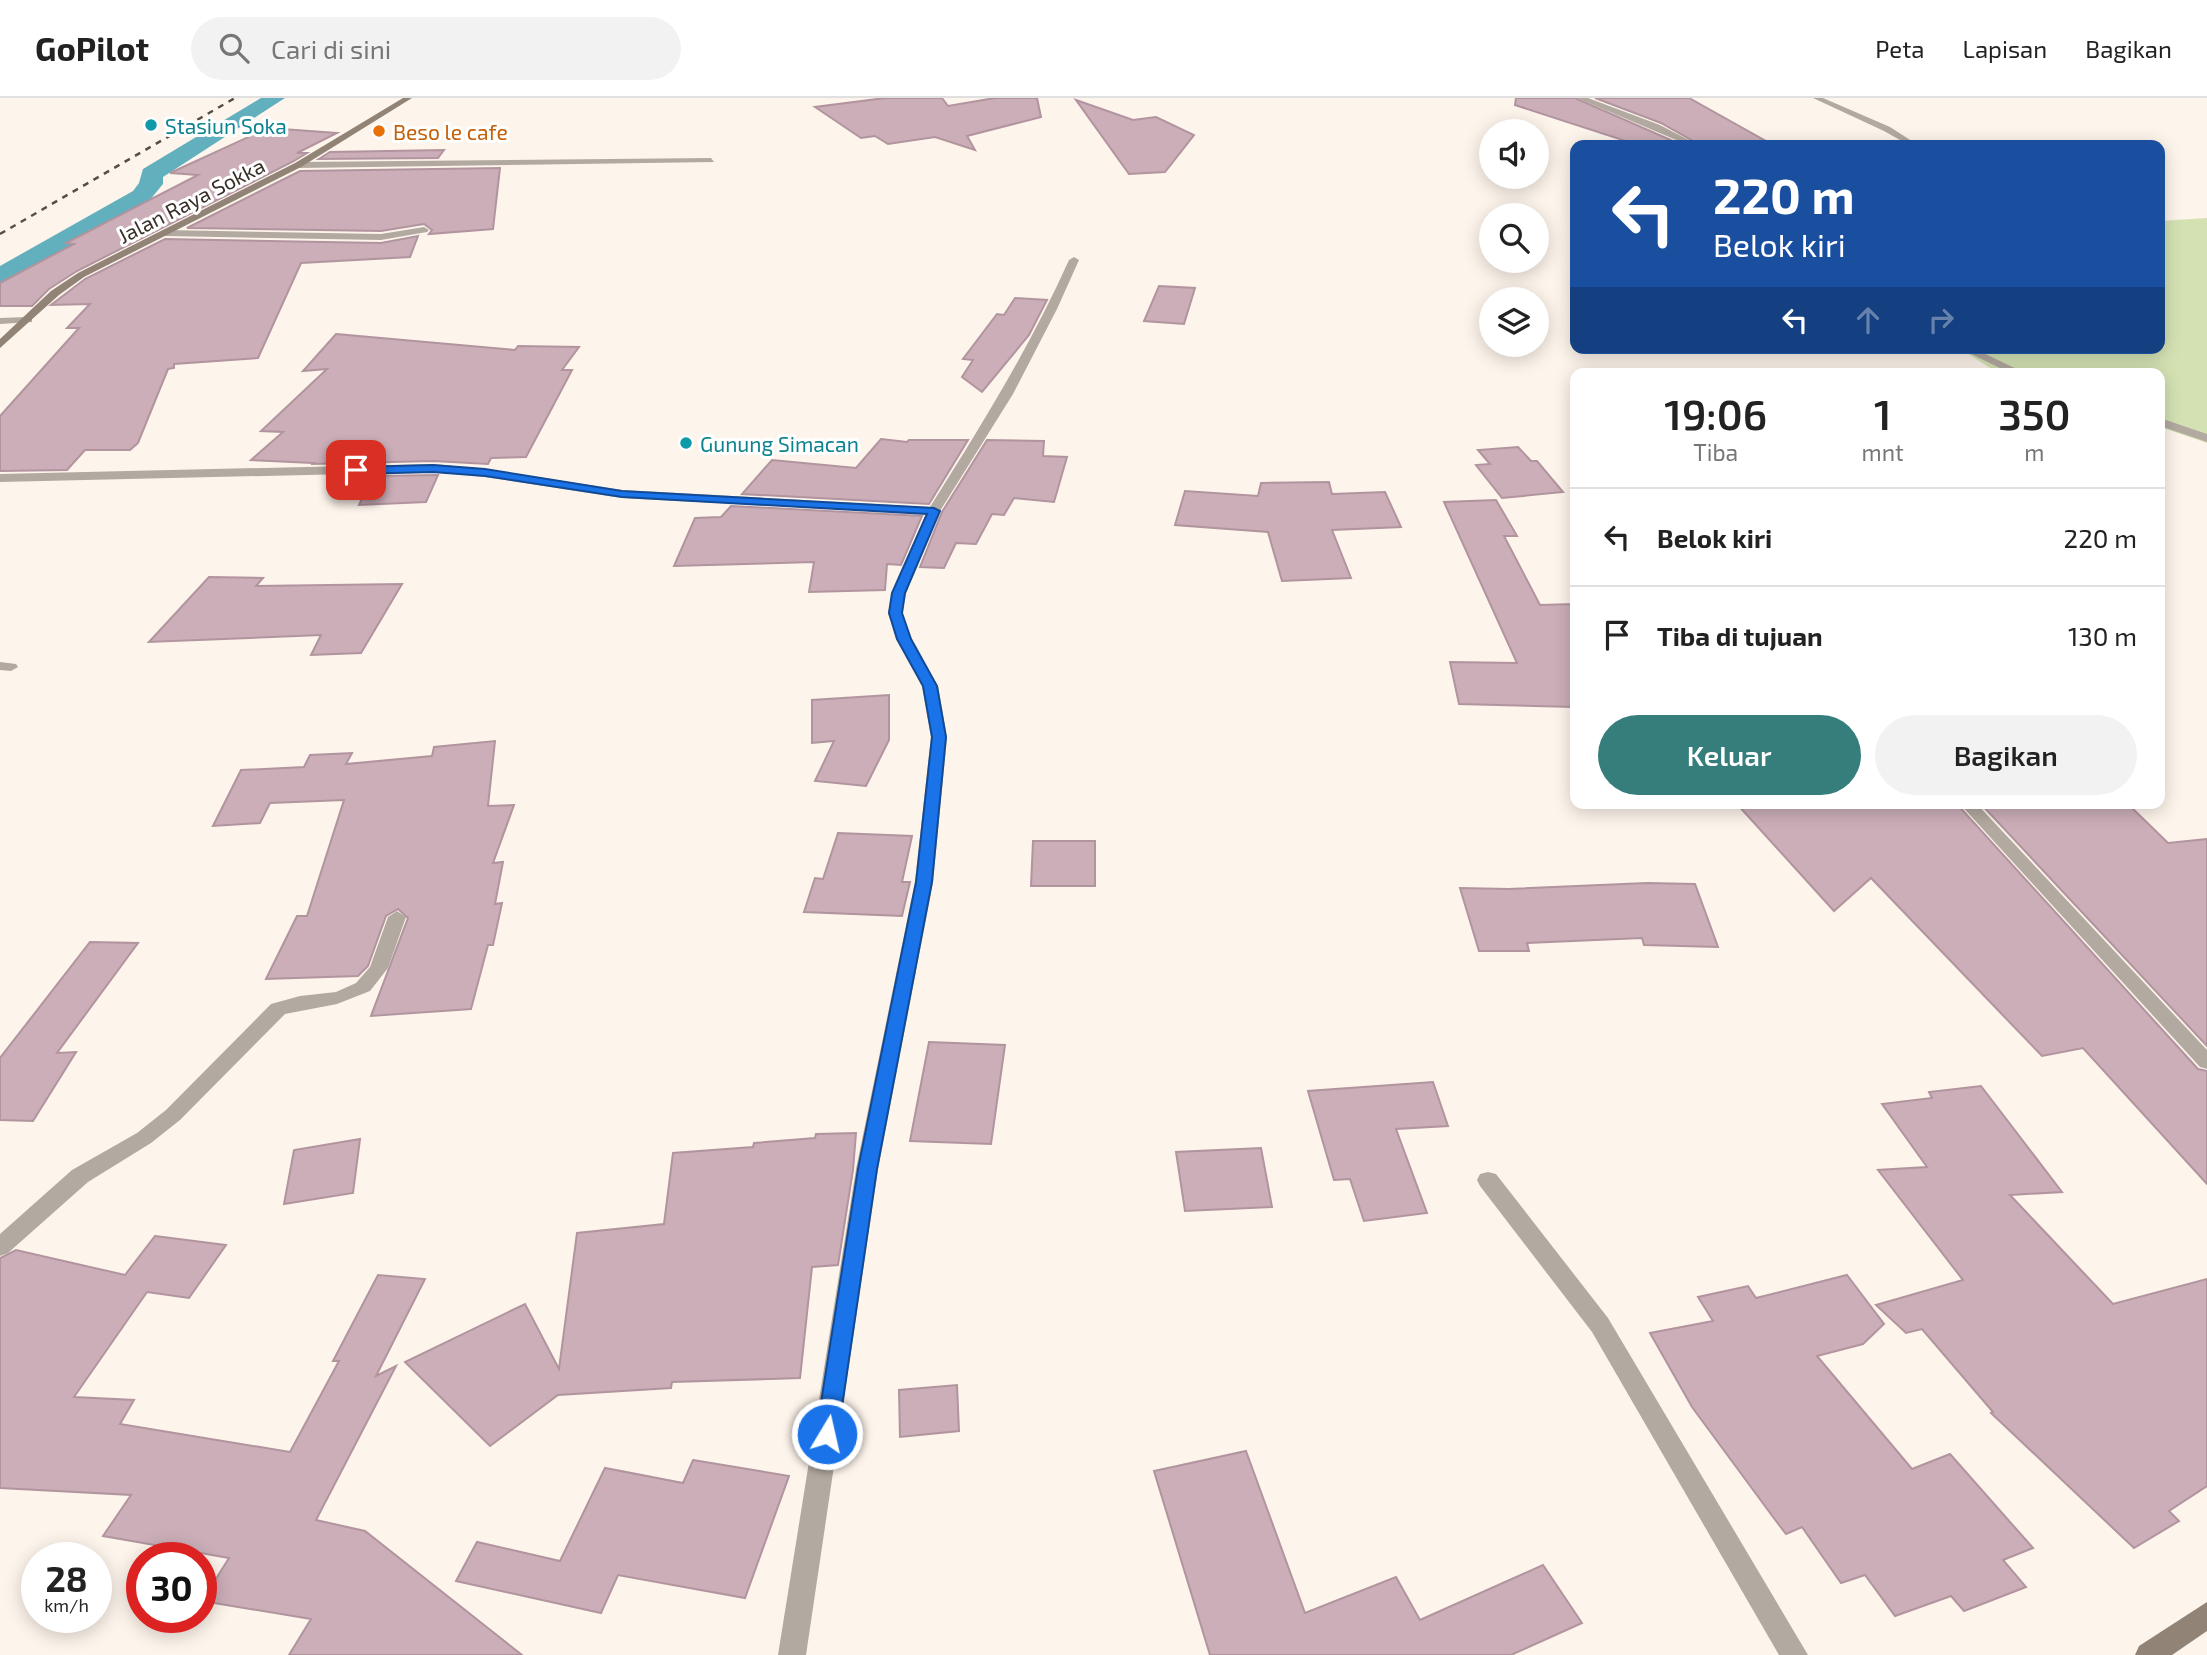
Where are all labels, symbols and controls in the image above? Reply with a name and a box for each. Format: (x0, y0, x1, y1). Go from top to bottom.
search box (191, 17, 681, 80)
text: GoPilot (35, 28, 149, 68)
icon: search (215, 29, 253, 67)
text: Cari di sini (271, 33, 391, 64)
text: Peta (1875, 34, 1925, 63)
text: Lapisan (1963, 34, 2047, 63)
text: Bagikan (2085, 34, 2172, 63)
place label: Stasiun Soka (165, 113, 287, 138)
marker: Stasiun Soka (143, 117, 159, 133)
place label: Beso le cafe (393, 119, 508, 144)
map controls (1479, 119, 1549, 357)
button: sound (1479, 119, 1549, 189)
marker: Beso le cafe (371, 123, 387, 139)
street label: Jalan Raya Sokka (113, 152, 269, 248)
text: 220 m (1713, 165, 1855, 224)
icon: left (1598, 168, 1689, 259)
button: search (1479, 203, 1549, 273)
text: Belok kiri (1713, 225, 1846, 263)
button: layers (1479, 287, 1549, 357)
icon: left (1776, 301, 1814, 339)
icon: ahead (1849, 301, 1887, 339)
icon: right (1922, 301, 1960, 339)
text: 19:06 (1664, 388, 1767, 438)
text: 1 (1874, 388, 1891, 438)
text: 350 (1998, 388, 2071, 438)
place label: Gunung Simacan (700, 431, 859, 456)
marker: Gunung Simacan (678, 435, 694, 451)
text: Tiba (1693, 438, 1738, 466)
text: mnt (1862, 438, 1904, 466)
text: m (2024, 438, 2044, 466)
pin (326, 440, 386, 500)
icon: arrive (337, 451, 375, 489)
icon: left (1598, 518, 1636, 556)
text: Belok kiri (1657, 522, 1772, 553)
text: 220 m (2064, 522, 2137, 553)
icon: arrive (1598, 616, 1636, 654)
text: Tiba di tujuan (1657, 620, 1823, 651)
text: 130 m (2068, 620, 2137, 651)
button: Keluar (1598, 715, 1861, 795)
button: Bagikan (1875, 715, 2137, 795)
position arrow (790, 1397, 864, 1471)
speed limit sign: 30 (126, 1542, 217, 1633)
text: 28 (45, 1557, 88, 1599)
text: km/h (44, 1594, 89, 1616)

